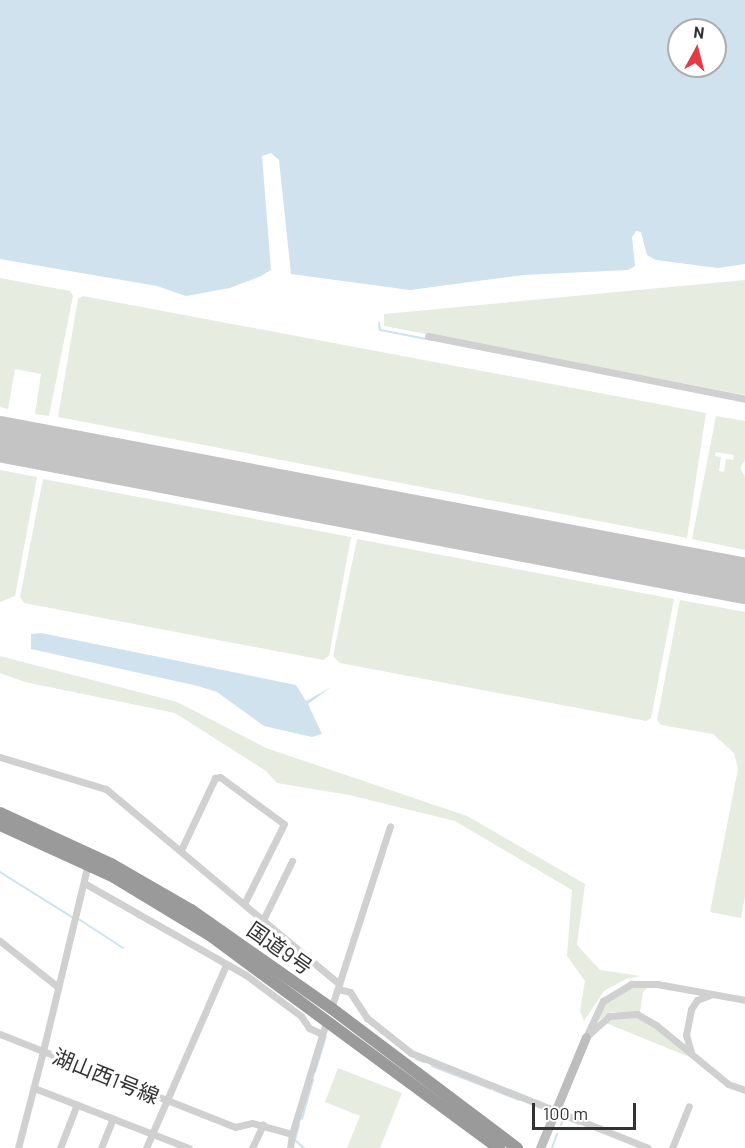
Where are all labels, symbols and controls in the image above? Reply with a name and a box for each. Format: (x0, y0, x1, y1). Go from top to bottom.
north arrow (667, 18, 727, 78)
text: N (693, 22, 705, 42)
street label: 国道9号 (242, 916, 318, 980)
street label: 湖山西1号線 (49, 1043, 163, 1109)
scale bar (535, 1091, 638, 1129)
text: 100 m (543, 1102, 588, 1124)

